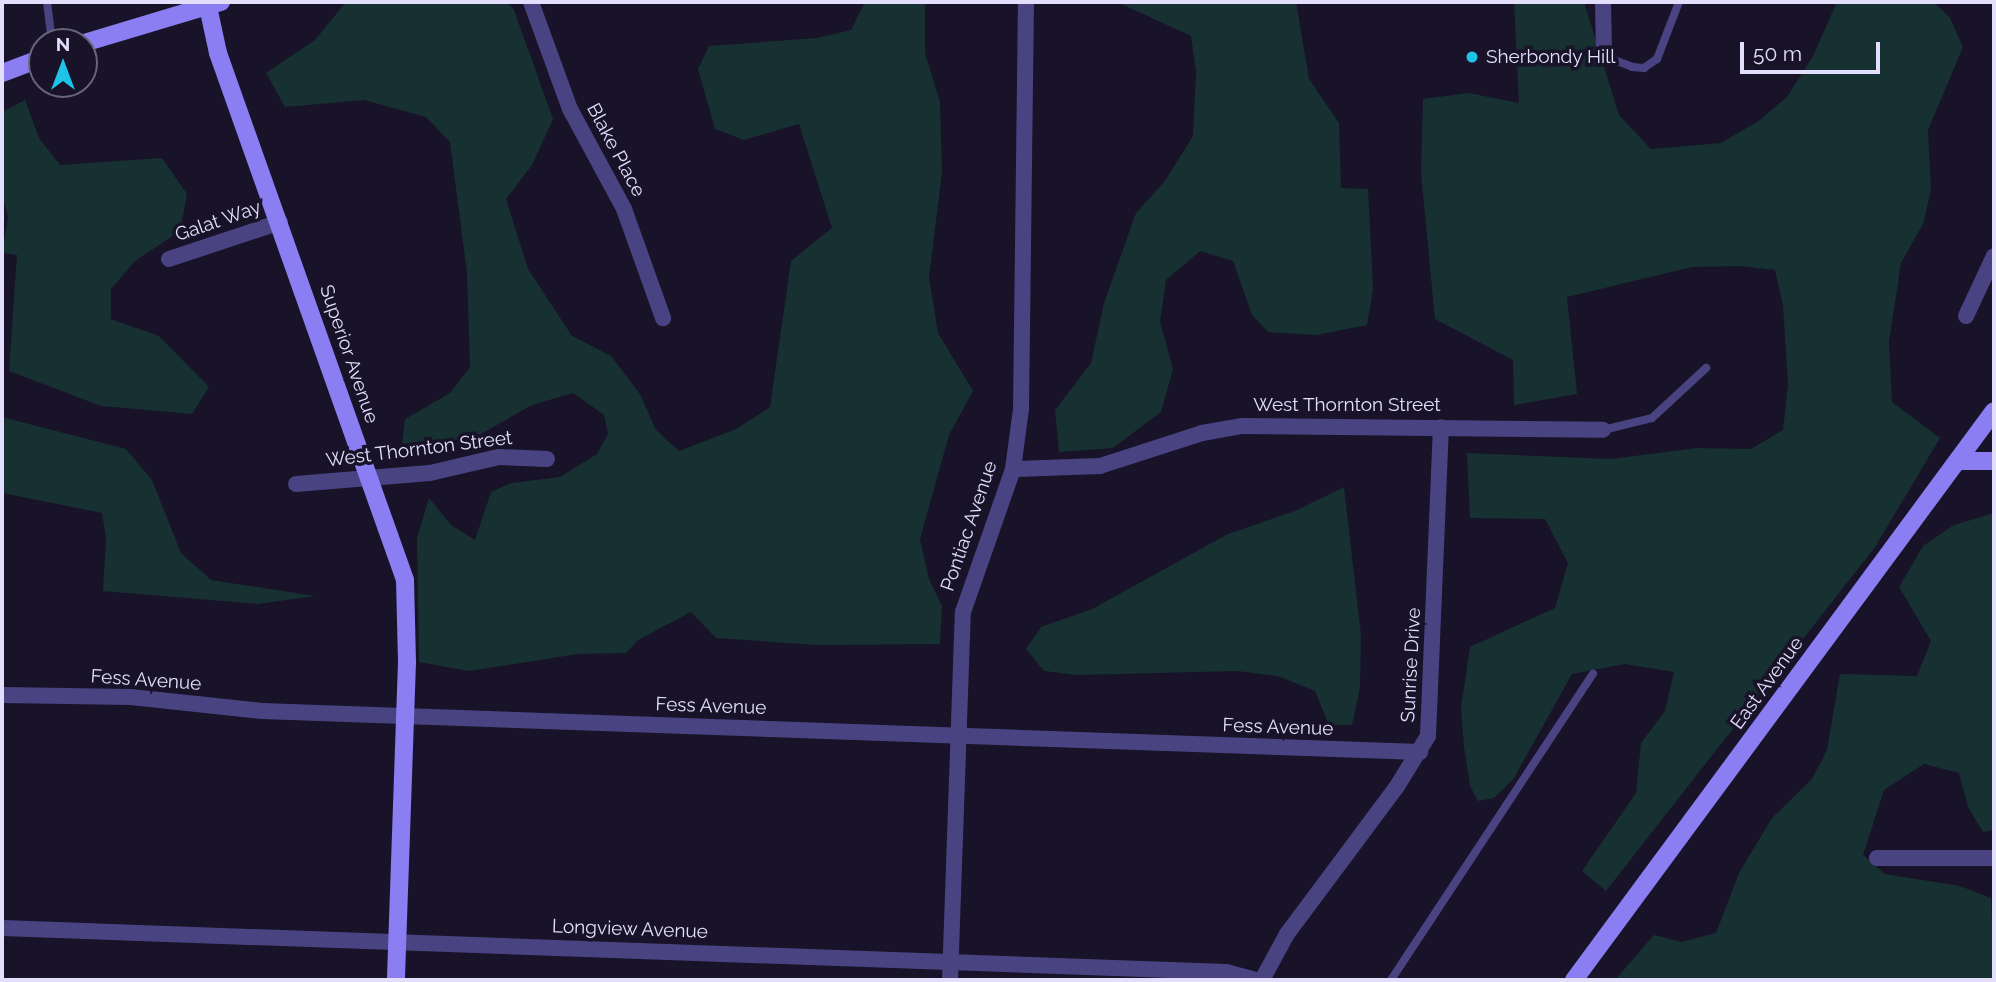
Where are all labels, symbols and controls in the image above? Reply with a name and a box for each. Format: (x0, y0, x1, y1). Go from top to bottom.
north arrow (28, 28, 98, 98)
scale bar (1744, 28, 1884, 72)
text: N (56, 33, 70, 55)
text: 50 m (1753, 41, 1802, 66)
place label: Sherbondy Hill (1486, 46, 1616, 68)
marker: Sherbondy Hill (1464, 49, 1480, 65)
street label: Blake Place (582, 99, 650, 201)
street label: Galat Way (172, 196, 264, 246)
street label: Superior Avenue (314, 281, 384, 427)
street label: West Thornton Street (1253, 394, 1441, 416)
street label: West Thornton Street (324, 426, 514, 472)
street label: Pontiac Avenue (936, 458, 1002, 594)
street label: Sunrise Drive (1397, 607, 1425, 723)
street label: East Avenue (1726, 632, 1808, 734)
street label: Fess Avenue (90, 665, 202, 695)
street label: Fess Avenue (655, 693, 767, 719)
street label: Fess Avenue (1222, 714, 1334, 740)
street label: Longview Avenue (551, 915, 709, 943)

